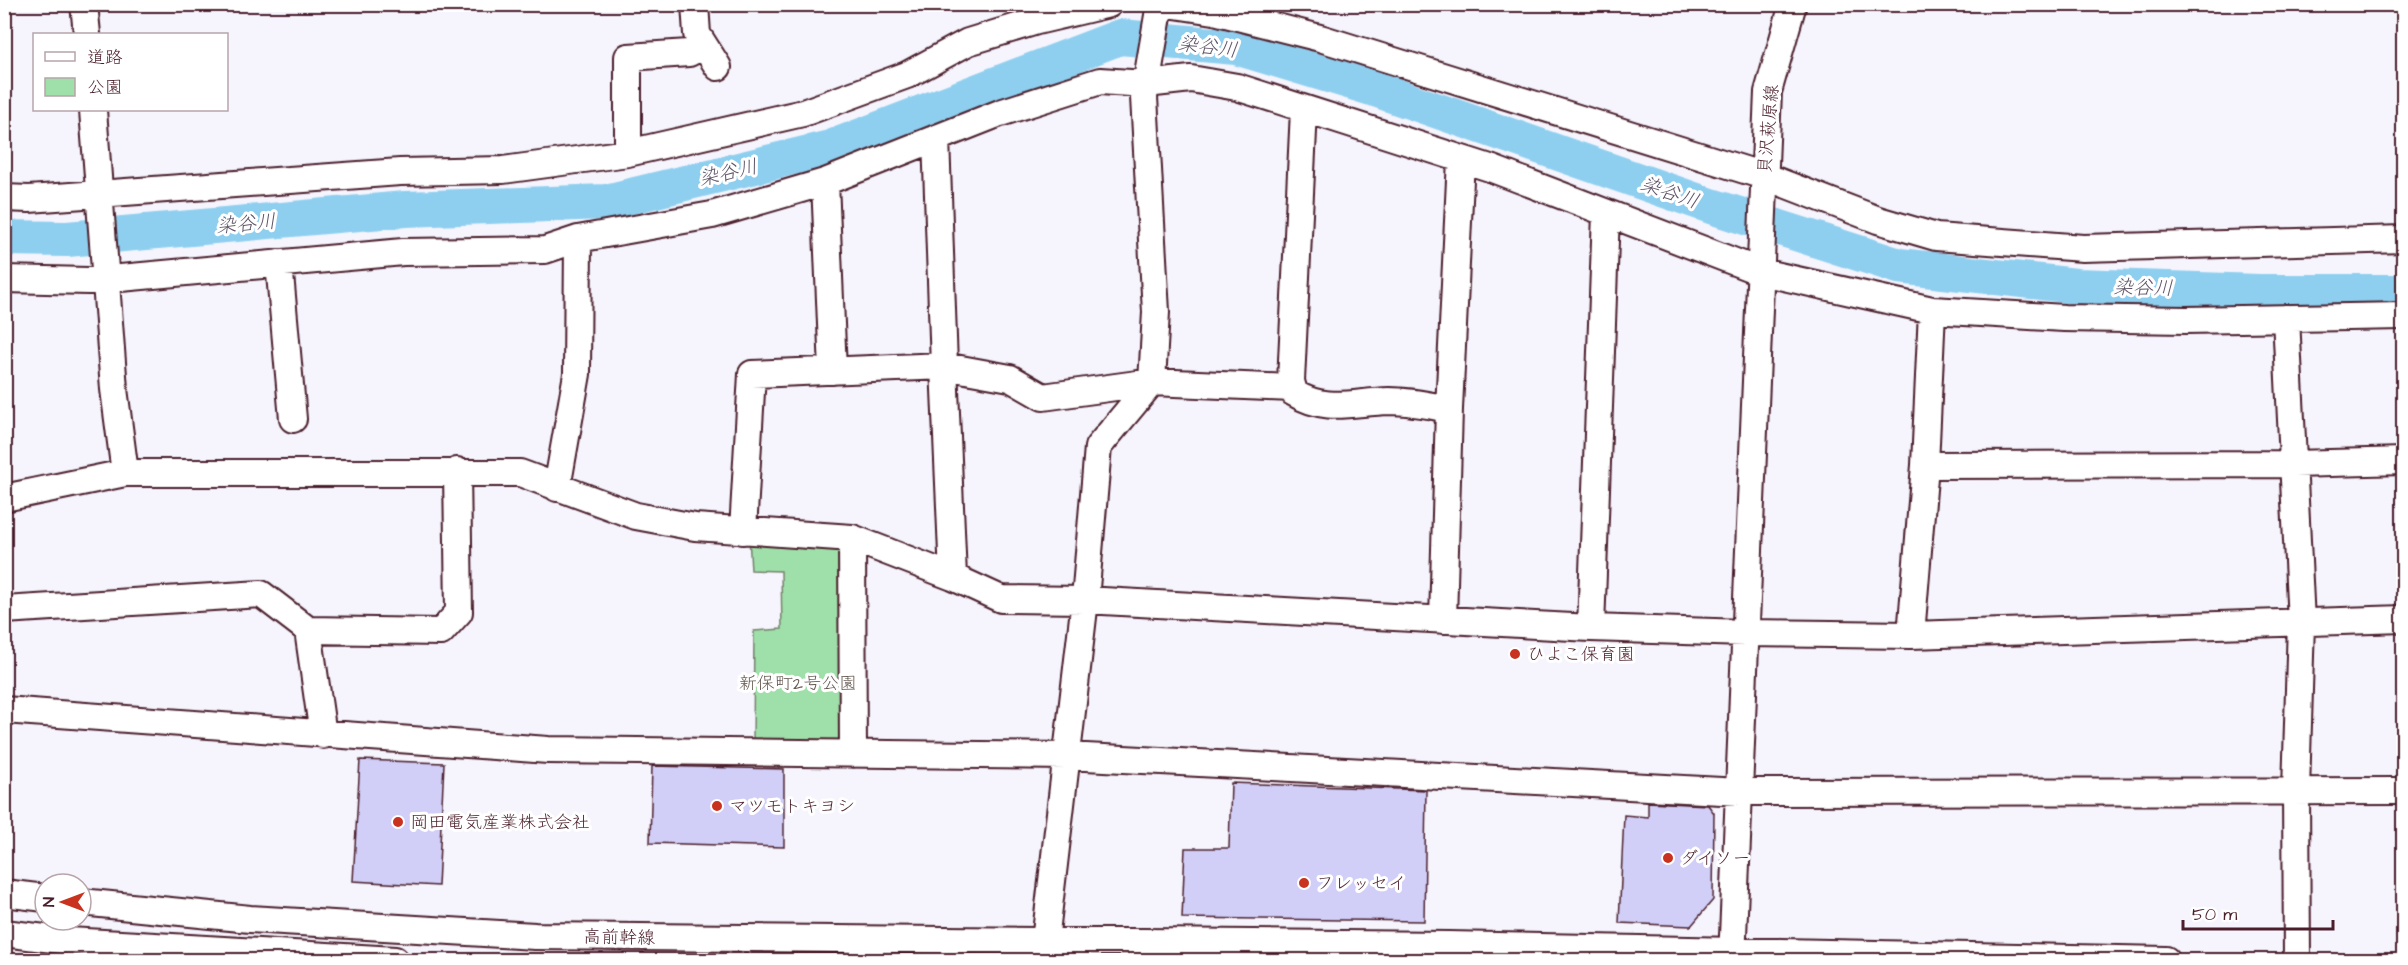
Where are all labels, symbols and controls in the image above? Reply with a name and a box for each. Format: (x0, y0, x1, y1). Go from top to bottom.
water label: 染谷川 (1176, 29, 1239, 65)
legend (33, 33, 228, 111)
text: 道路 (87, 45, 123, 70)
text: 公園 (87, 75, 123, 100)
street label: 貝沢萩原線 (1752, 83, 1785, 175)
water label: 染谷川 (696, 153, 761, 193)
water label: 染谷川 (1637, 170, 1703, 216)
water label: 染谷川 (215, 207, 277, 241)
water label: 染谷川 (2113, 273, 2173, 303)
place label: ひよこ保育園 (1527, 642, 1635, 667)
marker: ひよこ保育園 (1508, 647, 1522, 661)
park label: 新保町2号公園 (739, 671, 857, 696)
place label: マツモトキヨシ (729, 794, 855, 819)
marker: マツモトキヨシ (710, 799, 724, 813)
place label: 岡田電気産業株式会社 (410, 810, 590, 835)
marker: 岡田電気産業株式会社 (391, 815, 405, 829)
place label: ダイソー (1680, 846, 1750, 871)
marker: ダイソー (1661, 851, 1675, 865)
place label: フレッセイ (1316, 871, 1406, 896)
north arrow (33, 872, 93, 932)
marker: フレッセイ (1297, 876, 1311, 890)
scale bar (2183, 893, 2333, 931)
text: N (38, 897, 60, 907)
text: 50 m (2192, 902, 2237, 927)
street label: 高前幹線 (583, 924, 655, 951)

